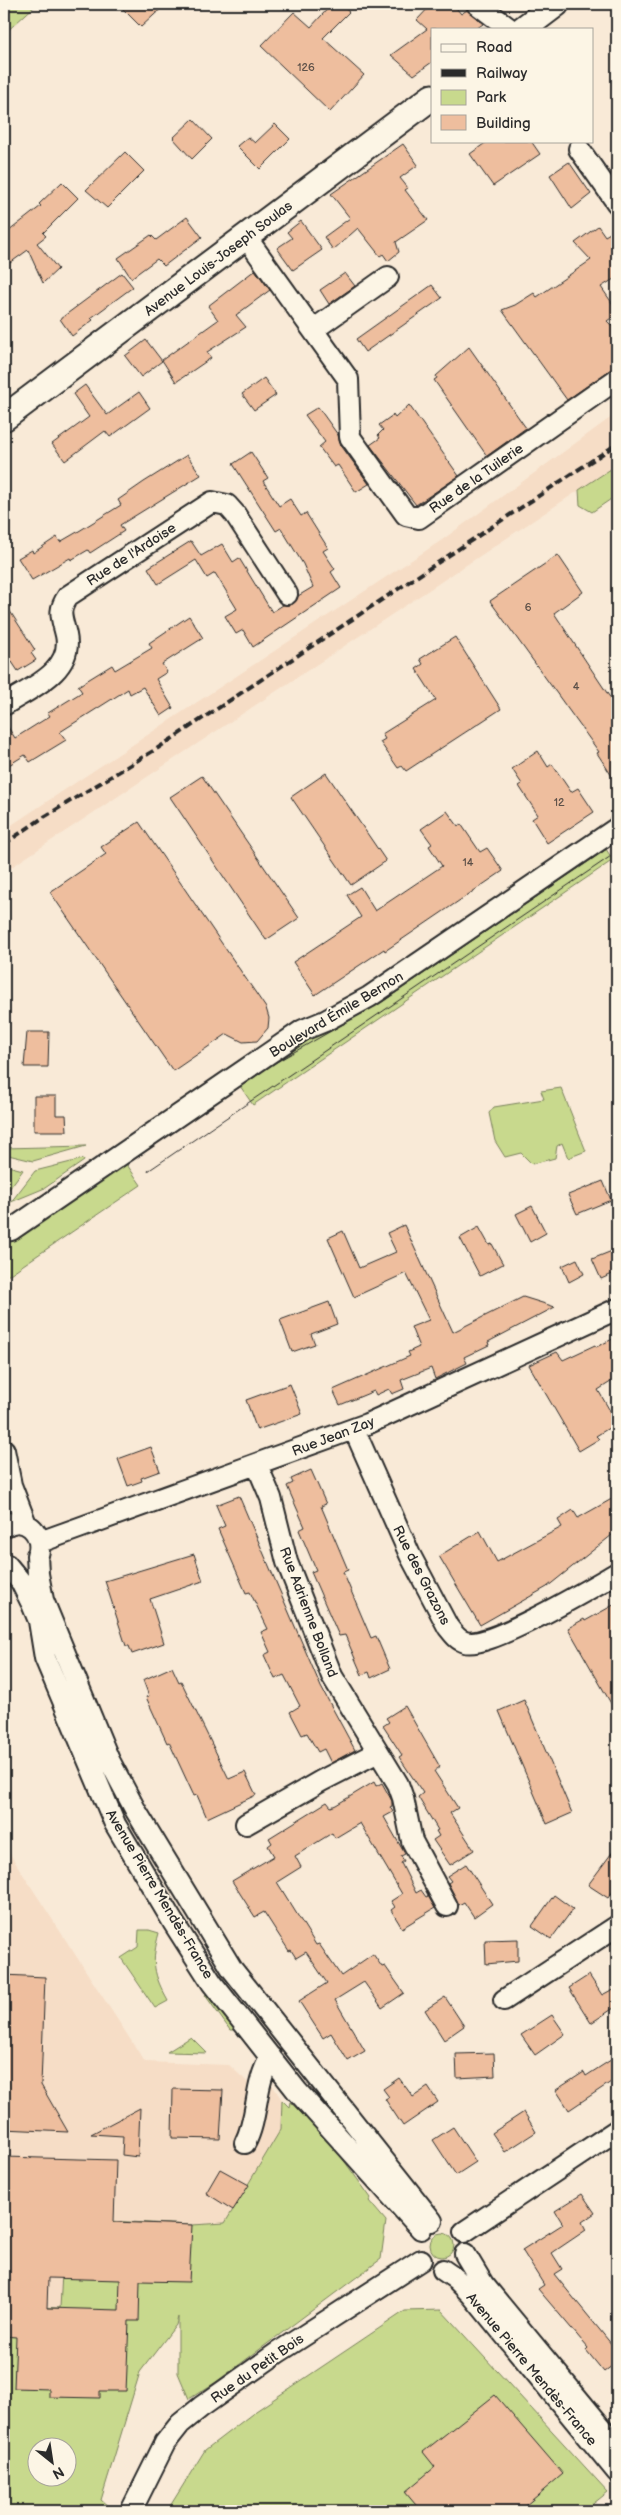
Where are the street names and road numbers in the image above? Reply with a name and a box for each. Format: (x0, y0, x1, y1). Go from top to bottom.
street label: Avenue Louis-Joseph Soulas (141, 197, 296, 320)
street label: Rue de la Tuilerie (426, 440, 526, 517)
street label: Rue de l'Ardoise (83, 519, 179, 590)
street label: Boulevard Émile Bernon (266, 967, 406, 1061)
street label: Rue Jean Zay (290, 1413, 377, 1460)
street label: Rue des Grazons (389, 1523, 454, 1628)
street label: Rue Adrienne Bolland (276, 1545, 341, 1680)
street label: Avenue Pierre Mendès-France (102, 1807, 217, 1982)
street label: Avenue Pierre Mendès-France (463, 2289, 601, 2449)
street label: Rue du Petit Bois (208, 2330, 307, 2407)

